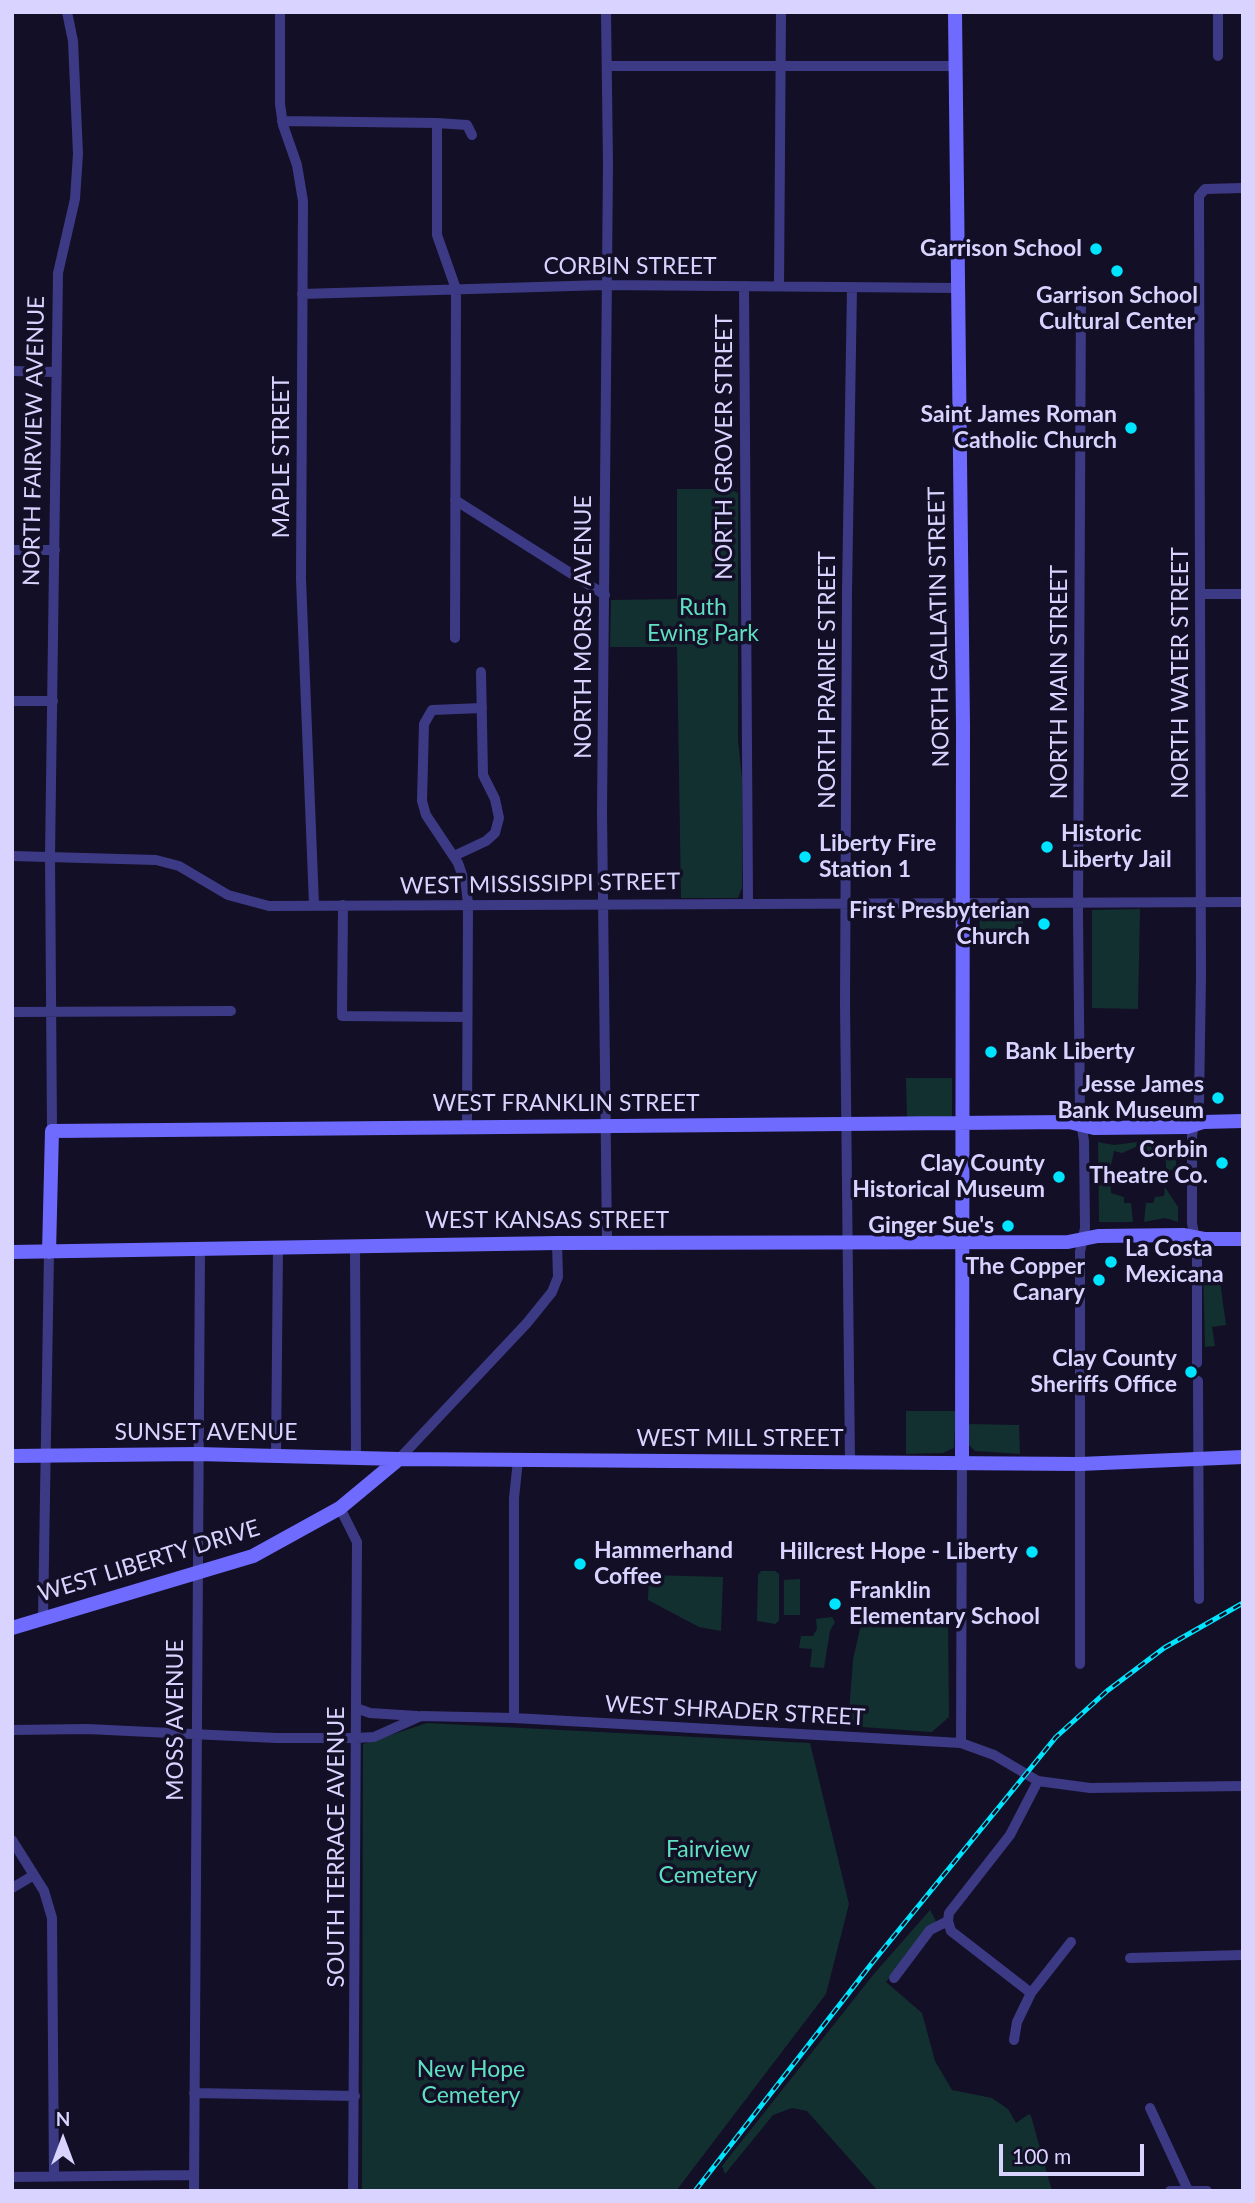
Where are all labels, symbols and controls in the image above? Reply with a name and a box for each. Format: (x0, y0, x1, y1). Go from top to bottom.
place label: Garrison School (920, 235, 1082, 263)
marker: Garrison School (1088, 241, 1104, 257)
street label: CORBIN STREET (543, 253, 717, 281)
marker: Garrison School Cultural Center (1109, 263, 1125, 279)
place label: Garrison School Cultural Center (1036, 282, 1198, 336)
street label: NORTH FAIRVIEW AVENUE (18, 296, 50, 586)
street label: NORTH GROVER STREET (711, 314, 739, 580)
street label: MAPLE STREET (268, 376, 296, 538)
place label: Saint James Roman Catholic Church (921, 401, 1117, 455)
marker: Saint James Roman Catholic Church (1123, 420, 1139, 436)
street label: NORTH GALLATIN STREET (923, 486, 955, 768)
street label: NORTH MORSE AVENUE (570, 495, 598, 759)
street label: NORTH WATER STREET (1167, 547, 1195, 799)
street label: NORTH PRAIRIE STREET (814, 551, 842, 809)
street label: NORTH MAIN STREET (1046, 565, 1074, 799)
park label: Ruth Ewing Park (647, 594, 759, 648)
place label: Historic Liberty Jail (1061, 820, 1172, 874)
place label: Liberty Fire Station 1 (819, 830, 936, 884)
marker: Historic Liberty Jail (1039, 839, 1055, 855)
marker: Liberty Fire Station 1 (797, 849, 813, 865)
street label: WEST MISSISSIPPI STREET (400, 868, 680, 900)
place label: First Presbyterian Church (849, 897, 1030, 951)
marker: First Presbyterian Church (1036, 916, 1052, 932)
place label: Bank Liberty (1005, 1038, 1135, 1066)
marker: Bank Liberty (983, 1044, 999, 1060)
place label: Jesse James Bank Museum (1057, 1071, 1204, 1125)
street label: WEST FRANKLIN STREET (432, 1090, 700, 1118)
marker: Jesse James Bank Museum (1210, 1090, 1226, 1106)
place label: Corbin Theatre Co. (1089, 1136, 1208, 1190)
place label: Clay County Historical Museum (852, 1150, 1045, 1204)
marker: Corbin Theatre Co. (1214, 1155, 1230, 1171)
marker: Clay County Historical Museum (1051, 1169, 1067, 1185)
street label: WEST KANSAS STREET (425, 1207, 669, 1235)
place label: Ginger Sue's (868, 1212, 994, 1240)
marker: Ginger Sue's (1000, 1218, 1016, 1234)
place label: La Costa Mexicana (1125, 1235, 1224, 1289)
place label: The Copper Canary (965, 1253, 1085, 1307)
marker: La Costa Mexicana (1103, 1254, 1119, 1270)
marker: The Copper Canary (1091, 1272, 1107, 1288)
place label: Clay County Sheriffs Office (1031, 1345, 1177, 1399)
marker: Clay County Sheriffs Office (1183, 1364, 1199, 1380)
street label: SUNSET AVENUE (114, 1419, 298, 1447)
street label: WEST MILL STREET (637, 1425, 843, 1453)
street label: WEST LIBERTY DRIVE (35, 1514, 263, 1608)
place label: Hammerhand Coffee (594, 1537, 733, 1591)
place label: Hillcrest Hope - Liberty (779, 1538, 1018, 1566)
marker: Hillcrest Hope - Liberty (1024, 1544, 1040, 1560)
marker: Hammerhand Coffee (572, 1556, 588, 1572)
place label: Franklin Elementary School (849, 1577, 1040, 1631)
marker: Franklin Elementary School (827, 1596, 843, 1612)
street label: MOSS AVENUE (162, 1639, 190, 1801)
street label: WEST SHRADER STREET (604, 1690, 866, 1732)
street label: SOUTH TERRACE AVENUE (323, 1706, 351, 1988)
park label: Fairview Cemetery (659, 1836, 757, 1890)
park label: New Hope Cemetery (417, 2056, 525, 2110)
north arrow (28, 2105, 98, 2175)
text: N (56, 2107, 70, 2130)
scale bar (1003, 2130, 1148, 2174)
text: 100 m (1012, 2143, 1071, 2168)

